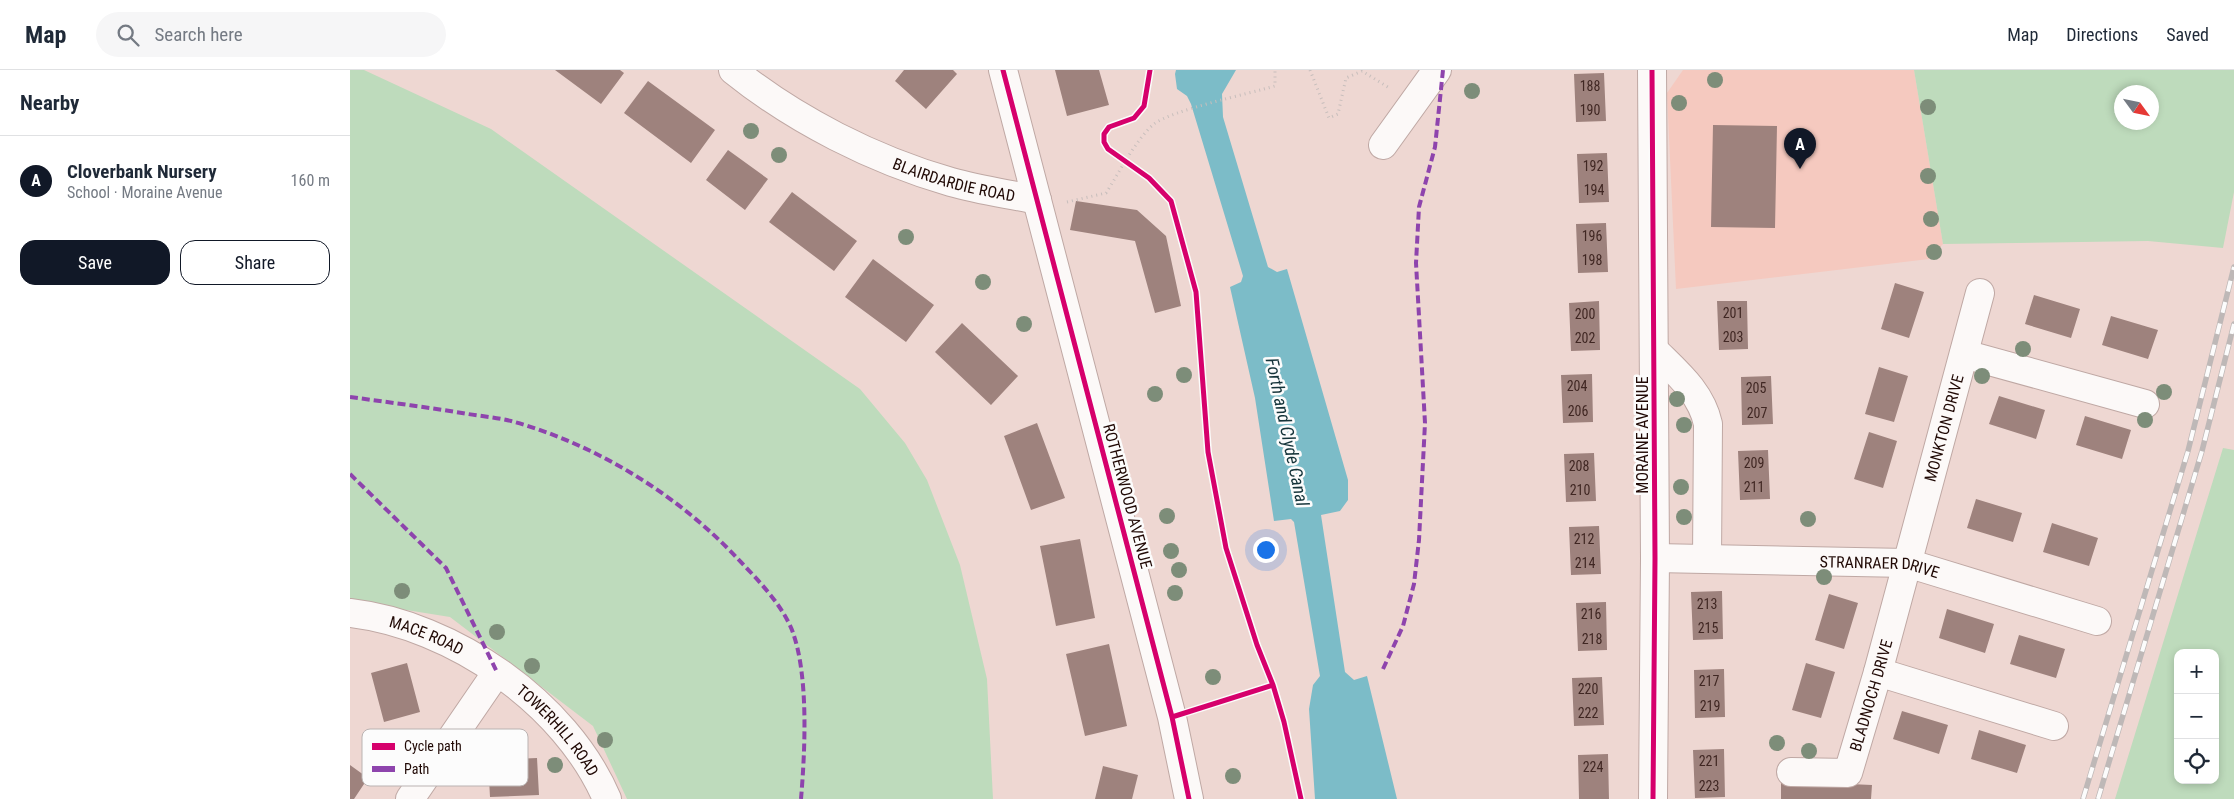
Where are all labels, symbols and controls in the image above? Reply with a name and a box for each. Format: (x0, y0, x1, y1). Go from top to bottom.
search box (96, 12, 446, 57)
text: Map (25, 21, 66, 49)
icon: search (114, 21, 142, 49)
text: Search here (154, 23, 243, 46)
text: Map (2007, 24, 2038, 45)
text: Directions (2066, 24, 2138, 45)
text: Saved (2166, 24, 2209, 45)
house number: 188 (1580, 78, 1600, 94)
north arrow (2114, 85, 2159, 130)
text: Nearby (20, 91, 79, 115)
house number: 190 (1580, 102, 1600, 118)
pin: A (1784, 128, 1816, 169)
street label: BLAIRDARDIE ROAD (890, 154, 1017, 205)
house number: 192 (1583, 158, 1603, 174)
text: Cloverbank Nursery (67, 160, 217, 183)
text: A (31, 171, 41, 190)
text: 160 m (291, 171, 330, 190)
house number: 194 (1584, 182, 1604, 198)
text: School · Moraine Avenue (67, 183, 222, 202)
house number: 196 (1582, 228, 1602, 244)
button: Save (20, 240, 170, 285)
button: Share (180, 240, 330, 285)
house number: 198 (1582, 252, 1602, 268)
house number: 201 (1723, 305, 1743, 321)
house number: 200 (1575, 306, 1595, 322)
house number: 203 (1723, 329, 1743, 345)
house number: 202 (1575, 330, 1595, 346)
water label: Forth and Clyde Canal (1262, 356, 1314, 509)
street label: MONKTON DRIVE (1921, 372, 1968, 484)
street label: MORAINE AVENUE (1633, 376, 1652, 494)
house number: 204 (1567, 378, 1587, 394)
house number: 205 (1746, 380, 1766, 396)
house number: 206 (1568, 403, 1588, 419)
house number: 207 (1747, 405, 1767, 421)
street label: ROTHERWOOD AVENUE (1099, 422, 1156, 571)
house number: 209 (1744, 455, 1764, 471)
house number: 208 (1569, 458, 1589, 474)
house number: 211 (1744, 479, 1764, 495)
house number: 210 (1570, 482, 1590, 498)
house number: 212 (1574, 531, 1594, 547)
your location (1253, 537, 1279, 563)
street label: STRANRAER DRIVE (1819, 552, 1942, 582)
house number: 214 (1575, 555, 1595, 571)
house number: 213 (1697, 596, 1717, 612)
house number: 216 (1581, 606, 1601, 622)
street label: MACE ROAD (387, 612, 467, 659)
house number: 215 (1698, 620, 1718, 636)
house number: 218 (1582, 631, 1602, 647)
street label: BLADNOCH DRIVE (1846, 637, 1896, 754)
map controls (2174, 649, 2219, 784)
button: + (2174, 649, 2219, 694)
house number: 217 (1699, 673, 1719, 689)
street label: TOWERHILL ROAD (513, 681, 602, 779)
house number: 220 (1578, 681, 1598, 697)
button: − (2174, 694, 2219, 739)
house number: 219 (1700, 698, 1720, 714)
house number: 222 (1578, 705, 1598, 721)
legend (362, 729, 528, 786)
text: Cycle path (404, 738, 462, 754)
button: locate (2174, 739, 2219, 784)
house number: 221 (1699, 753, 1719, 769)
house number: 224 (1583, 759, 1603, 775)
text: Path (404, 761, 429, 777)
house number: 223 (1699, 778, 1719, 794)

